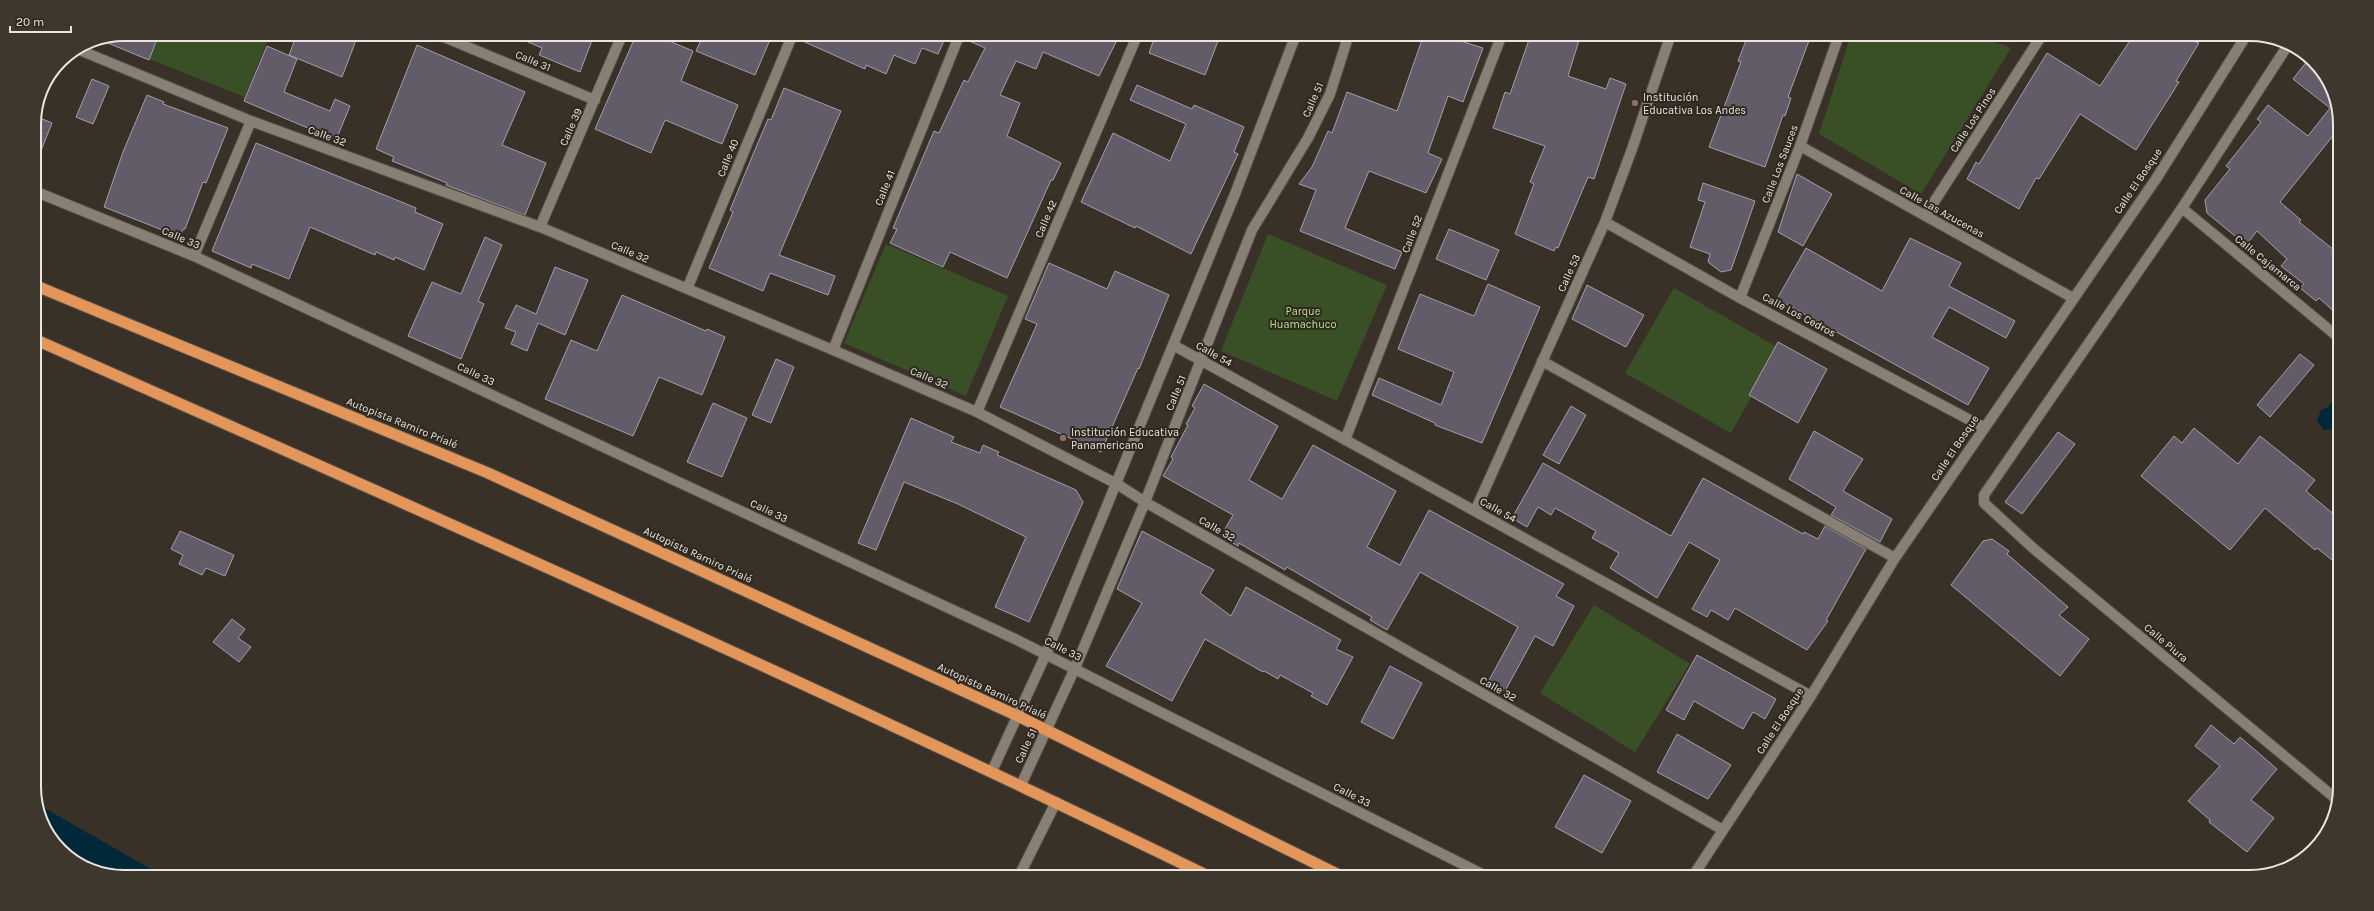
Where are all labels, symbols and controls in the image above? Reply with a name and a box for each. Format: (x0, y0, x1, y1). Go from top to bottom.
scale bar (10, 8, 71, 34)
text: 20 m (16, 15, 44, 29)
street label: Calle 31 (513, 48, 553, 74)
street label: Calle 51 (1300, 80, 1326, 120)
street label: Calle Los Pinos (1947, 85, 1999, 155)
place label: Institución Educativa Los Andes (1643, 91, 1746, 117)
marker: Institución Educativa Los Andes (1630, 98, 1640, 108)
street label: Calle 39 (557, 106, 585, 148)
street label: Calle 32 (306, 123, 348, 149)
street label: Calle Los Sauces (1759, 123, 1801, 205)
street label: Calle 40 (714, 137, 742, 179)
street label: Calle El Bosque (2111, 145, 2165, 216)
street label: Calle 41 (872, 168, 898, 208)
street label: Calle Las Azucenas (1897, 183, 1987, 241)
street label: Calle 42 (1032, 198, 1060, 240)
street label: Calle 52 (1399, 213, 1425, 255)
street label: Calle 33 (160, 224, 202, 252)
street label: Calle Cajamarca (2232, 232, 2304, 294)
street label: Calle 32 (609, 238, 651, 266)
street label: Calle 53 (1555, 252, 1583, 294)
street label: Calle Los Cedros (1760, 290, 1838, 340)
park label: Parque Huamachuco (1269, 305, 1337, 331)
street label: Calle 54 (1194, 339, 1234, 369)
street label: Calle 33 (455, 360, 497, 388)
street label: Calle 32 (908, 364, 950, 392)
street label: Calle 51 (1163, 373, 1189, 413)
street label: Autopista Ramiro Prialé (345, 395, 460, 451)
street label: Calle El Bosque (1928, 412, 1982, 483)
place label: Institución Educativa Panamericano (1071, 426, 1179, 452)
marker: Institución Educativa Panamericano (1058, 433, 1068, 443)
street label: Calle 54 (1478, 495, 1518, 525)
street label: Calle 33 (748, 497, 790, 525)
street label: Calle 32 (1196, 513, 1238, 545)
street label: Autopista Ramiro Prialé (642, 524, 755, 586)
street label: Calle Piura (2141, 621, 2191, 665)
street label: Calle 33 (1042, 634, 1084, 664)
street label: Autopista Ramiro Prialé (936, 660, 1049, 722)
street label: Calle 32 (1477, 674, 1519, 704)
street label: Calle El Bosque (1754, 685, 1806, 757)
street label: Calle 51 (1012, 726, 1040, 766)
street label: Calle 33 (1331, 780, 1373, 810)

